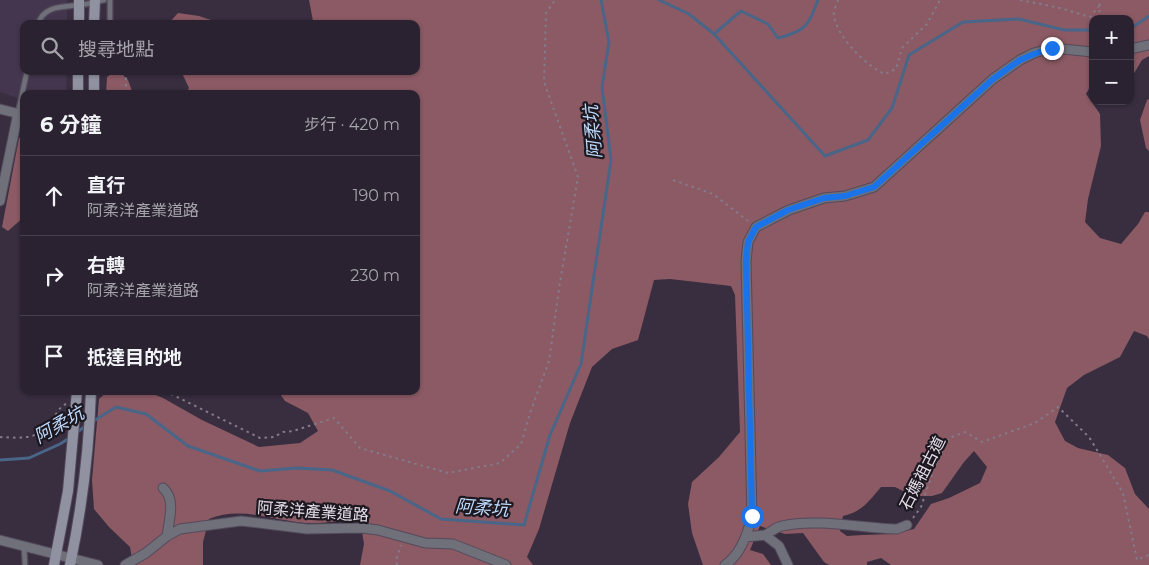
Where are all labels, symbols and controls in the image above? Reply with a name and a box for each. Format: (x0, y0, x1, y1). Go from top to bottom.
map controls (1089, 15, 1134, 105)
button: + (1089, 15, 1134, 60)
search box (20, 20, 420, 75)
icon: search (38, 34, 66, 62)
route end (1041, 37, 1064, 60)
text: 搜尋地點 (78, 38, 154, 61)
button: − (1089, 60, 1134, 105)
water label: 阿柔坑 (579, 101, 606, 160)
text: 6 分鐘 (40, 112, 101, 137)
text: 步行 · 420 m (304, 115, 400, 134)
text: 直行 (87, 174, 125, 197)
icon: ahead (40, 182, 68, 210)
text: 190 m (353, 186, 400, 205)
text: 阿柔洋產業道路 (87, 201, 199, 220)
text: 右轉 (87, 254, 125, 277)
icon: right (40, 262, 68, 290)
text: 230 m (350, 266, 400, 285)
text: 阿柔洋產業道路 (87, 281, 199, 300)
icon: arrive (40, 342, 68, 370)
text: 抵達目的地 (87, 346, 182, 369)
water label: 阿柔坑 (30, 400, 90, 448)
street label: 石媽祖古道 (896, 433, 949, 513)
water label: 阿柔坑 (454, 495, 513, 521)
street label: 阿柔洋產業道路 (256, 498, 369, 525)
route start (741, 505, 764, 528)

